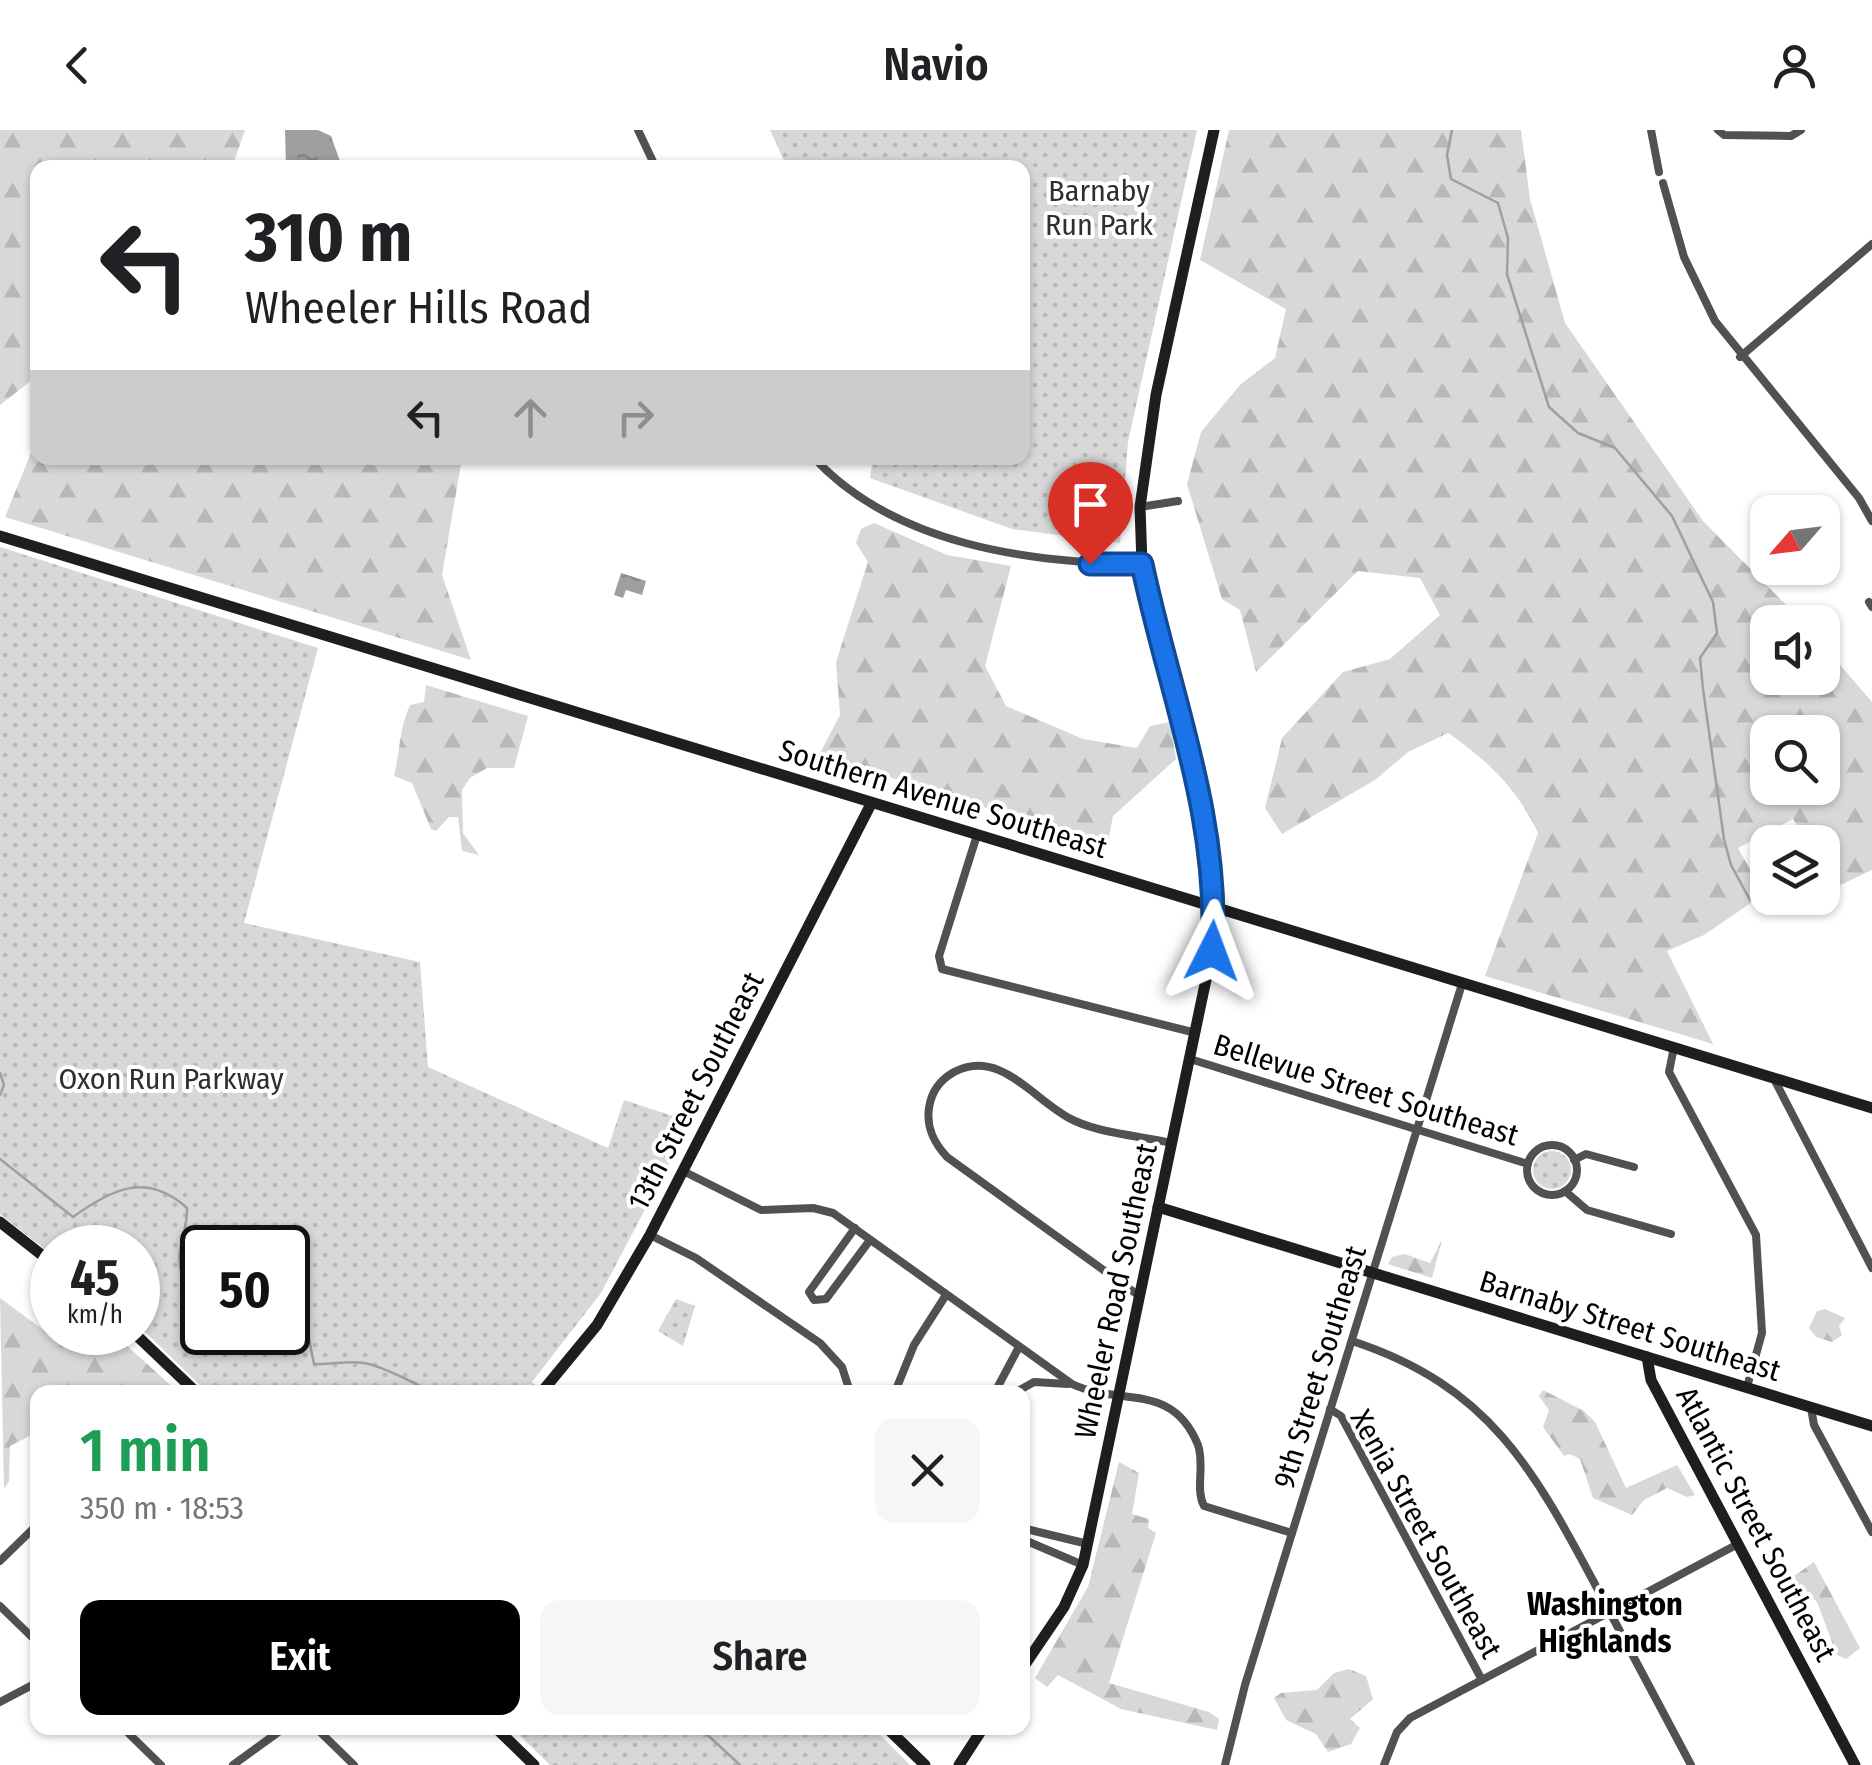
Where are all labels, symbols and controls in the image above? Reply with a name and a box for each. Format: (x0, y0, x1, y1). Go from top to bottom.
icon: back (50, 38, 105, 93)
text: Navio (883, 38, 989, 92)
icon: person (1767, 38, 1822, 93)
park label: Barnaby Run Park (1045, 173, 1153, 243)
text: 310 m (245, 196, 413, 280)
icon: left (80, 200, 210, 330)
text: Wheeler Hills Road (245, 281, 593, 335)
icon: left (398, 390, 453, 445)
icon: ahead (503, 390, 558, 445)
icon: right (608, 390, 663, 445)
pin (1048, 462, 1133, 565)
icon: arrive (1063, 477, 1118, 532)
north arrow (1750, 495, 1840, 585)
map controls (1750, 495, 1840, 915)
button: sound (1750, 605, 1840, 695)
button: search (1750, 715, 1840, 805)
street label: Southern Avenue Southeast (775, 732, 1111, 866)
button: layers (1750, 825, 1840, 915)
position arrow (1160, 899, 1264, 1003)
street label: 13th Street Southeast (620, 966, 772, 1216)
street label: Bellevue Street Southeast (1209, 1026, 1523, 1154)
park label: Oxon Run Parkway (58, 1061, 284, 1097)
street label: Wheeler Road Southeast (1067, 1140, 1165, 1442)
speed limit sign: 50 (180, 1225, 310, 1355)
street label: 9th Street Southeast (1266, 1241, 1374, 1493)
text: 45 (70, 1248, 120, 1308)
street label: Barnaby Street Southeast (1475, 1263, 1785, 1389)
text: km/h (67, 1300, 123, 1330)
street label: Atlantic Street Southeast (1668, 1381, 1844, 1667)
street label: Xenia Street Southeast (1343, 1403, 1509, 1665)
text: 1 min (80, 1415, 211, 1487)
button: close (875, 1418, 980, 1523)
text: 350 m · 18:53 (80, 1489, 244, 1527)
district label: Washington Highlands (1527, 1585, 1683, 1660)
button: Exit (80, 1600, 520, 1715)
button: Share (540, 1600, 980, 1715)

